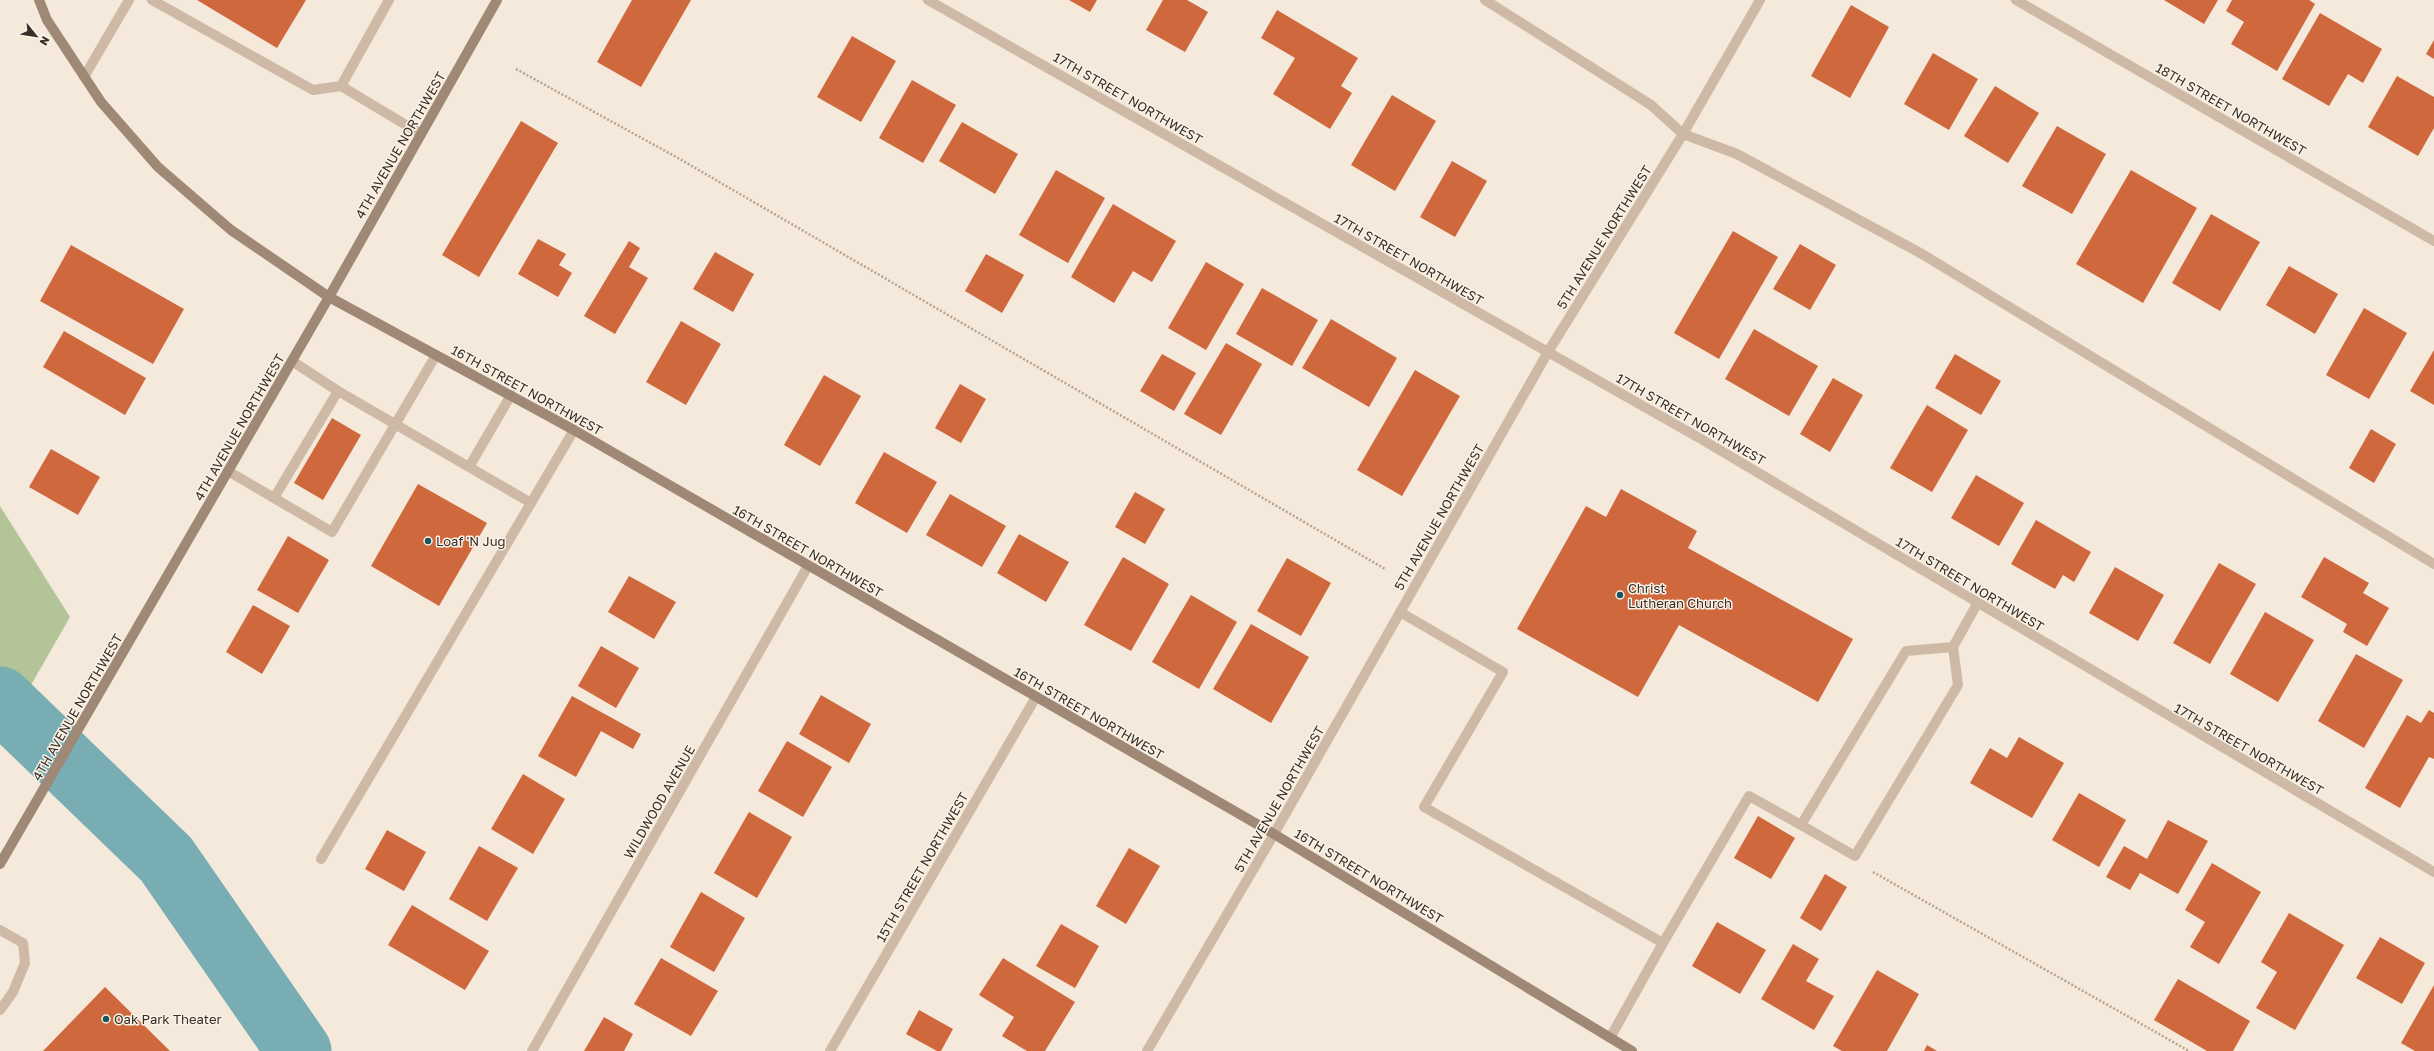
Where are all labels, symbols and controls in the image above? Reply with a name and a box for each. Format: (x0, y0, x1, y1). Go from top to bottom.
north arrow (16, 16, 56, 56)
text: N (37, 34, 53, 48)
street label: 17TH STREET NORTHWEST (1051, 49, 1205, 147)
street label: 18TH STREET NORTHWEST (2153, 59, 2309, 159)
street label: 4TH AVENUE NORTHWEST (351, 69, 449, 221)
street label: 5TH AVENUE NORTHWEST (1553, 162, 1655, 312)
street label: 17TH STREET NORTHWEST (1332, 210, 1486, 308)
street label: 16TH STREET NORTHWEST (449, 342, 605, 438)
street label: 4TH AVENUE NORTHWEST (190, 351, 288, 503)
street label: 17TH STREET NORTHWEST (1614, 370, 1768, 468)
street label: 5TH AVENUE NORTHWEST (1391, 441, 1487, 593)
street label: 16TH STREET NORTHWEST (730, 501, 886, 601)
place label: Loaf 'N Jug (436, 533, 506, 549)
street label: 17TH STREET NORTHWEST (1893, 533, 2047, 635)
marker: Loaf 'N Jug (423, 536, 433, 546)
place label: Christ Lutheran Church (1628, 580, 1732, 611)
marker: Christ Lutheran Church (1615, 590, 1625, 600)
street label: 4TH AVENUE NORTHWEST (28, 631, 126, 783)
street label: 16TH STREET NORTHWEST (1011, 663, 1167, 763)
street label: 17TH STREET NORTHWEST (2172, 700, 2326, 798)
street label: 5TH AVENUE NORTHWEST (1231, 723, 1327, 875)
street label: WILDWOOD AVENUE (620, 742, 698, 862)
street label: 15TH STREET NORTHWEST (873, 789, 971, 945)
street label: 16TH STREET NORTHWEST (1292, 825, 1446, 927)
place label: Oak Park Theater (114, 1011, 222, 1027)
marker: Oak Park Theater (101, 1014, 111, 1024)

